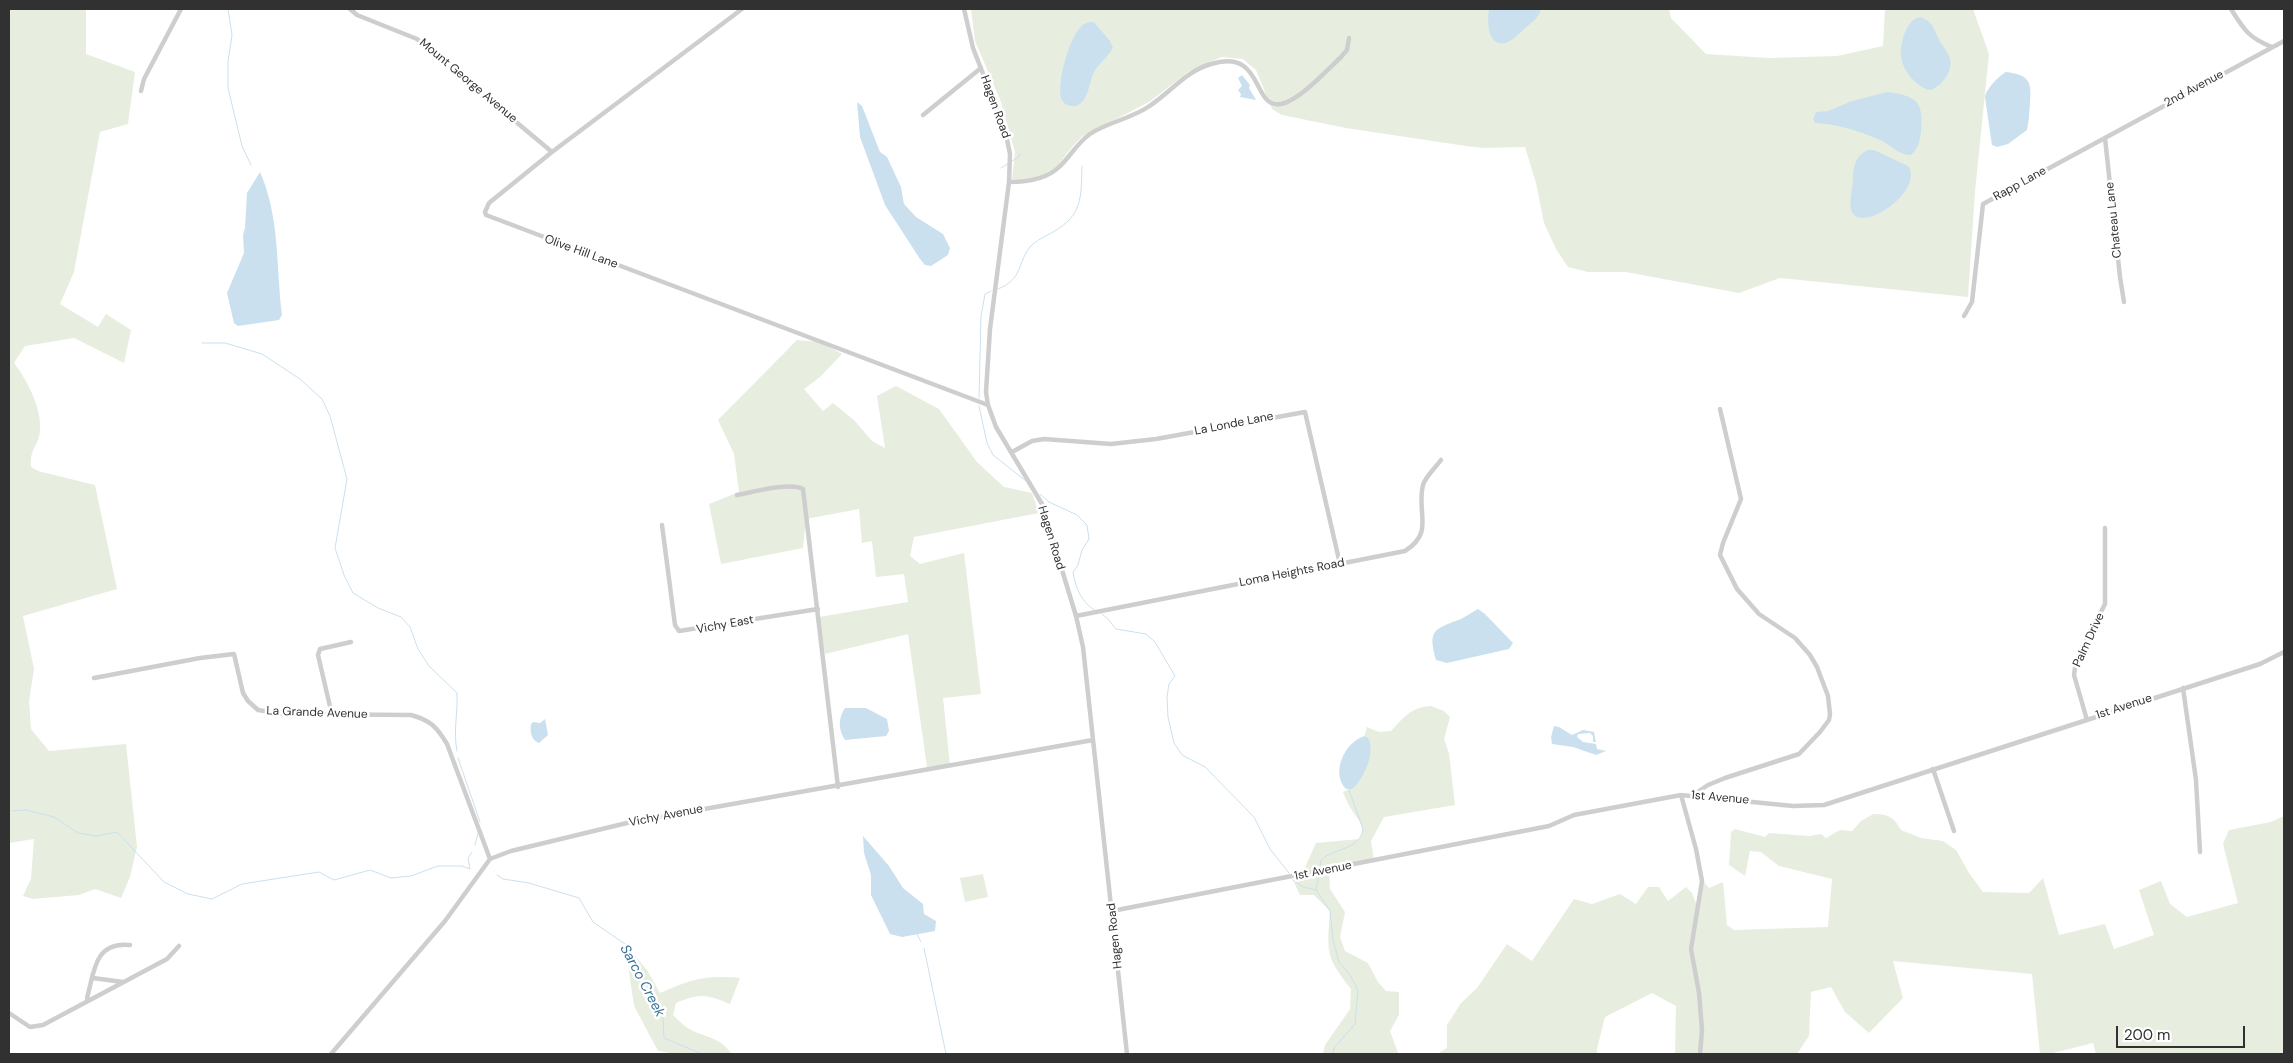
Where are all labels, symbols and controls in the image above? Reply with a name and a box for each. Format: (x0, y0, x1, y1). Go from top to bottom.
street label: Mount George Avenue (416, 36, 520, 126)
street label: 2nd Avenue (2162, 67, 2226, 111)
street label: Hagen Road (977, 74, 1013, 140)
street label: Rapp Lane (1991, 164, 2049, 204)
street label: Chateau Lane (2103, 181, 2125, 259)
street label: Olive Hill Lane (542, 232, 620, 272)
street label: La Londe Lane (1193, 409, 1275, 439)
street label: Hagen Road (1034, 504, 1068, 572)
street label: Loma Heights Road (1238, 556, 1346, 590)
street label: Palm Drive (2070, 611, 2108, 669)
street label: Vichy East (695, 613, 755, 637)
street label: 1st Avenue (2094, 691, 2154, 723)
street label: La Grande Avenue (266, 704, 368, 722)
street label: 1st Avenue (1690, 788, 1750, 808)
street label: Vichy Avenue (628, 802, 704, 830)
street label: 1st Avenue (1293, 858, 1353, 884)
street label: Hagen Road (1104, 902, 1126, 970)
water label: Sarco Creek (616, 942, 668, 1020)
scale bar (2118, 1016, 2247, 1048)
text: 200 m (2124, 1025, 2170, 1045)

